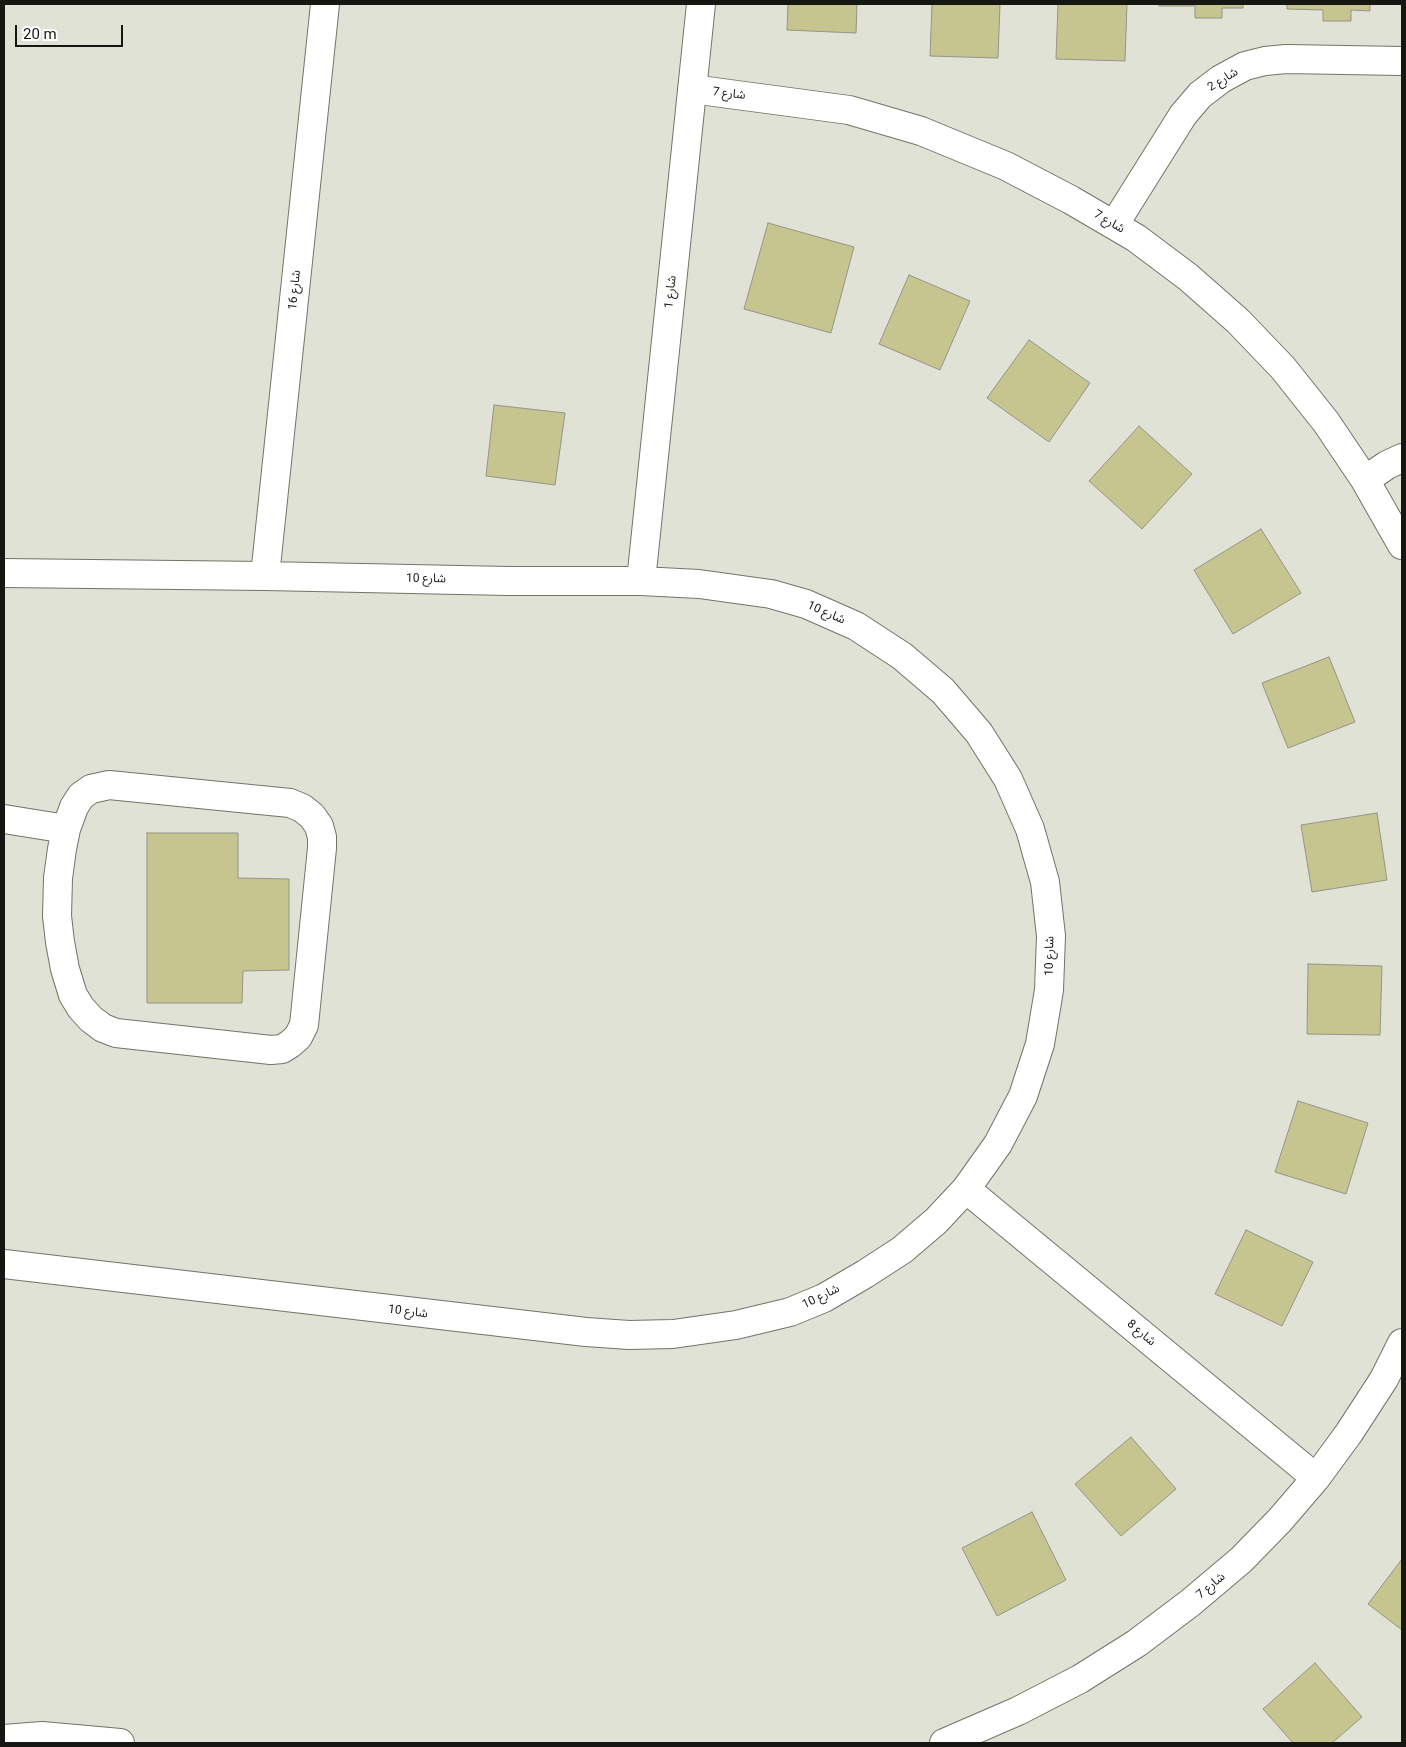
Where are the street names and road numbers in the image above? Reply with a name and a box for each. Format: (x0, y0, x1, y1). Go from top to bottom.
street label: شارع 2 (1205, 65, 1241, 95)
street label: شارع 7 (712, 85, 746, 103)
street label: شارع 7 (1091, 207, 1127, 237)
street label: شارع 16 (286, 269, 304, 311)
street label: شارع 1 (662, 275, 680, 309)
street label: شارع 10 (406, 571, 446, 587)
street label: شارع 10 (805, 598, 847, 628)
street label: شارع 10 (1042, 936, 1058, 976)
street label: شارع 10 (800, 1282, 842, 1312)
street label: شارع 10 (387, 1302, 429, 1322)
street label: شارع 8 (1124, 1317, 1158, 1349)
street label: شارع 7 (1194, 1570, 1228, 1602)

